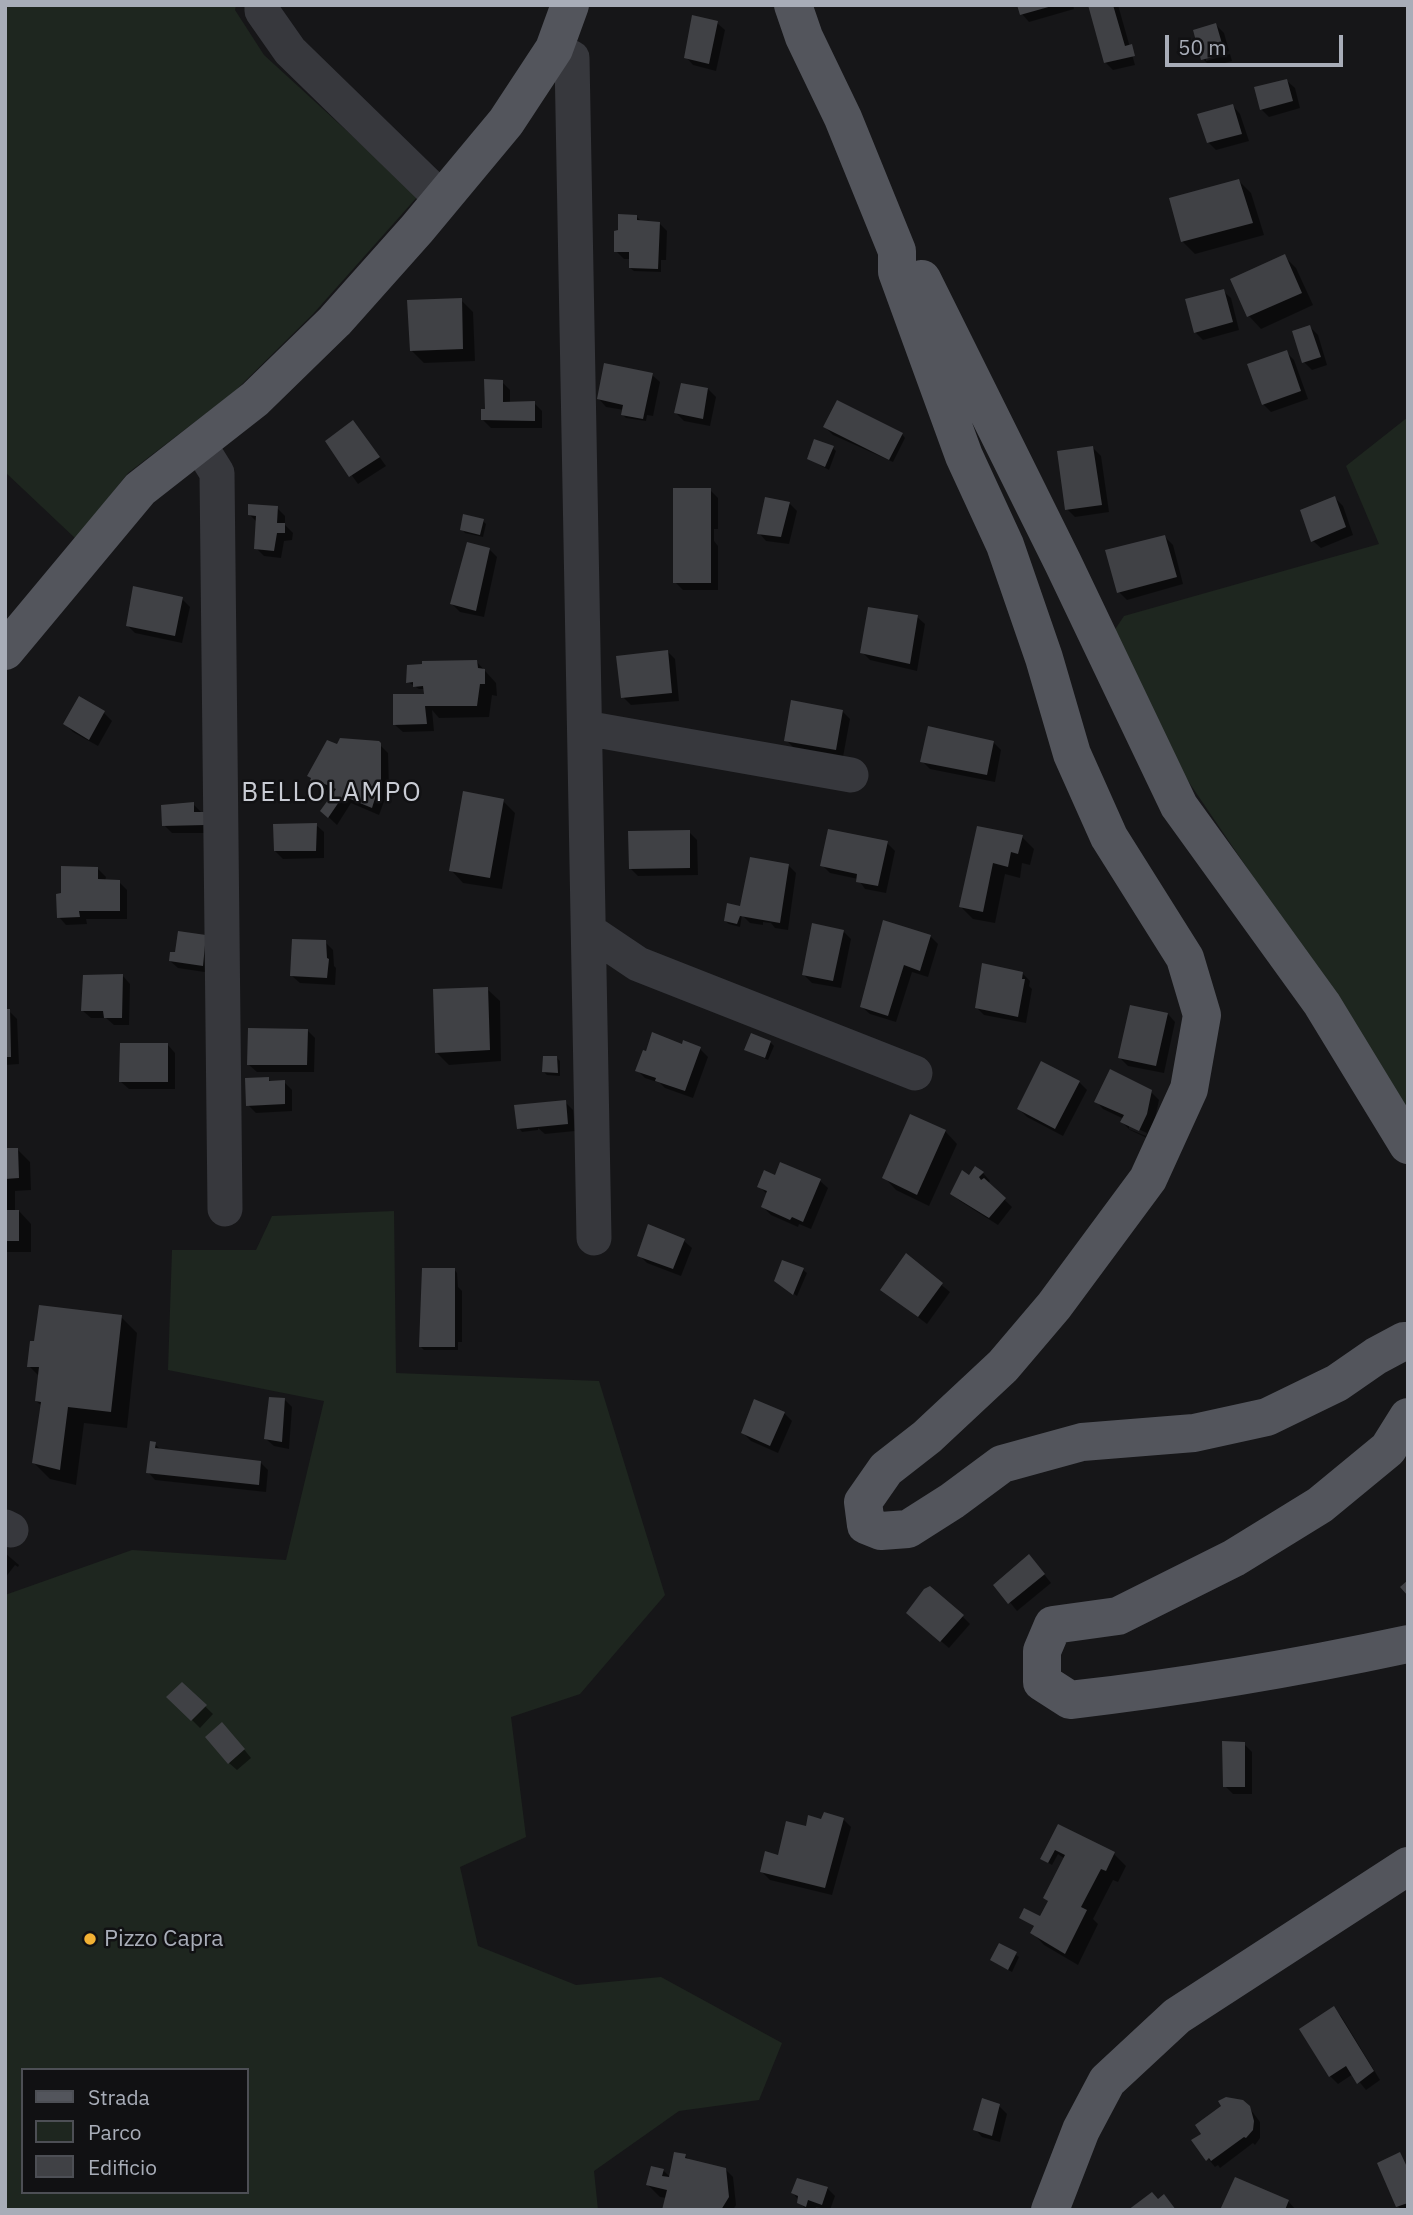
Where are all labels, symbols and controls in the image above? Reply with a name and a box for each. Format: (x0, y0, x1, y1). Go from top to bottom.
scale bar (1168, 21, 1346, 65)
text: 50 m (1178, 33, 1227, 61)
district label: BELLOLAMPO (243, 777, 421, 809)
place label: Pizzo Capra (104, 1925, 224, 1953)
marker: Pizzo Capra (82, 1931, 98, 1947)
legend (21, 2068, 248, 2194)
text: Strada (88, 2083, 150, 2111)
text: Parco (88, 2118, 142, 2146)
text: Edificio (88, 2153, 157, 2181)

